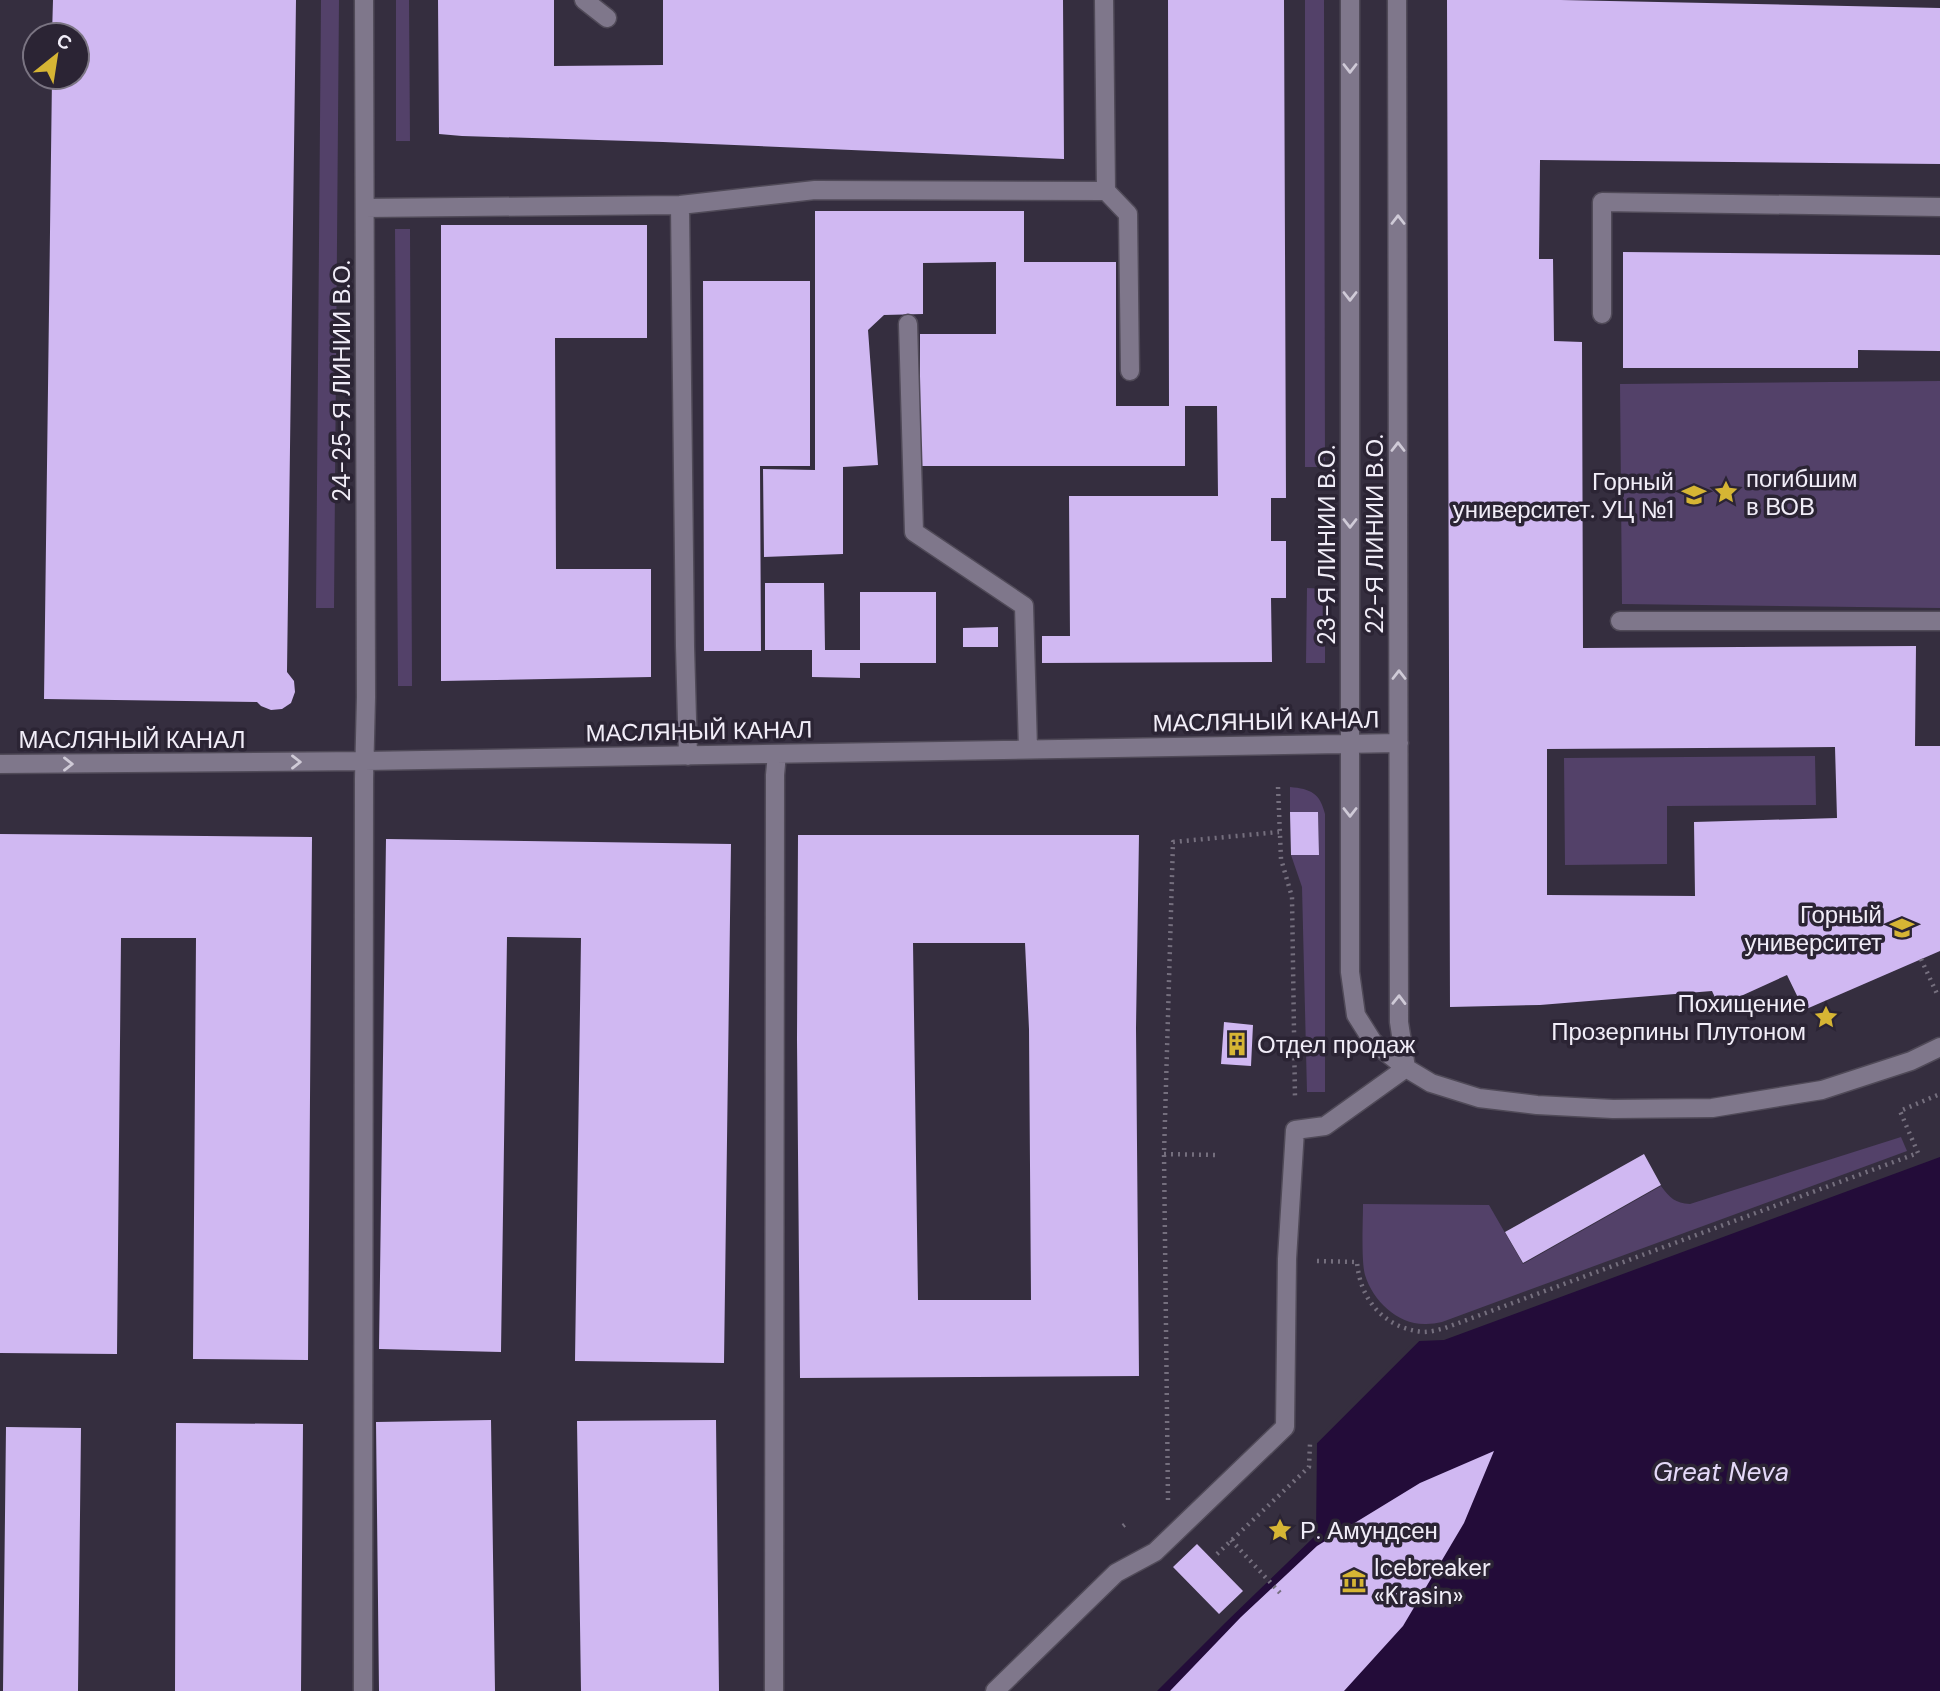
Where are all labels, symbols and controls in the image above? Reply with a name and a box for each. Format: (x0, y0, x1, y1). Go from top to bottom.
north arrow (21, 21, 91, 91)
text: С (52, 27, 77, 56)
one-way arrow (1342, 63, 1358, 74)
one-way arrow (1390, 214, 1406, 224)
street label: 24-25-Я ЛИНИИ В.О. (326, 260, 357, 502)
one-way arrow (1342, 291, 1358, 301)
street label: 22-Я ЛИНИИ В.О. (1359, 434, 1390, 634)
one-way arrow (1390, 441, 1406, 452)
street label: 23-Я ЛИНИИ В.О. (1311, 445, 1342, 645)
place label: погибшим в ВОВ (1746, 463, 1857, 522)
place label: Горный университет. УЦ №1 (1453, 466, 1674, 525)
place icon: погибшим в ВОВ (1712, 478, 1740, 506)
school or university icon: Горный университет. УЦ №1 (1680, 481, 1708, 509)
one-way arrow (1342, 518, 1358, 529)
one-way arrow (1391, 669, 1407, 679)
street label: МАСЛЯНЫЙ КАНАЛ (1152, 704, 1380, 738)
street label: МАСЛЯНЫЙ КАНАЛ (585, 714, 813, 748)
street label: МАСЛЯНЫЙ КАНАЛ (19, 724, 245, 755)
one-way arrow (291, 754, 301, 770)
one-way arrow (63, 756, 74, 772)
one-way arrow (1342, 807, 1358, 818)
place label: Горный университет (1744, 899, 1882, 958)
school or university icon: Горный университет (1888, 914, 1916, 942)
place label: Похищение Прозерпины Плутоном (1551, 988, 1806, 1047)
one-way arrow (1391, 994, 1407, 1005)
place icon: Похищение Прозерпины Плутоном (1812, 1003, 1840, 1031)
place label: Отдел продаж (1257, 1029, 1415, 1060)
building icon: Отдел продаж (1223, 1030, 1251, 1058)
water label: Great Neva (1653, 1455, 1789, 1489)
place label: Р. Амундсен (1300, 1515, 1438, 1546)
place icon: Р. Амундсен (1266, 1516, 1294, 1544)
place label: Icebreaker «Krasin» (1374, 1552, 1491, 1611)
museum icon: Icebreaker «Krasin» (1340, 1567, 1368, 1595)

